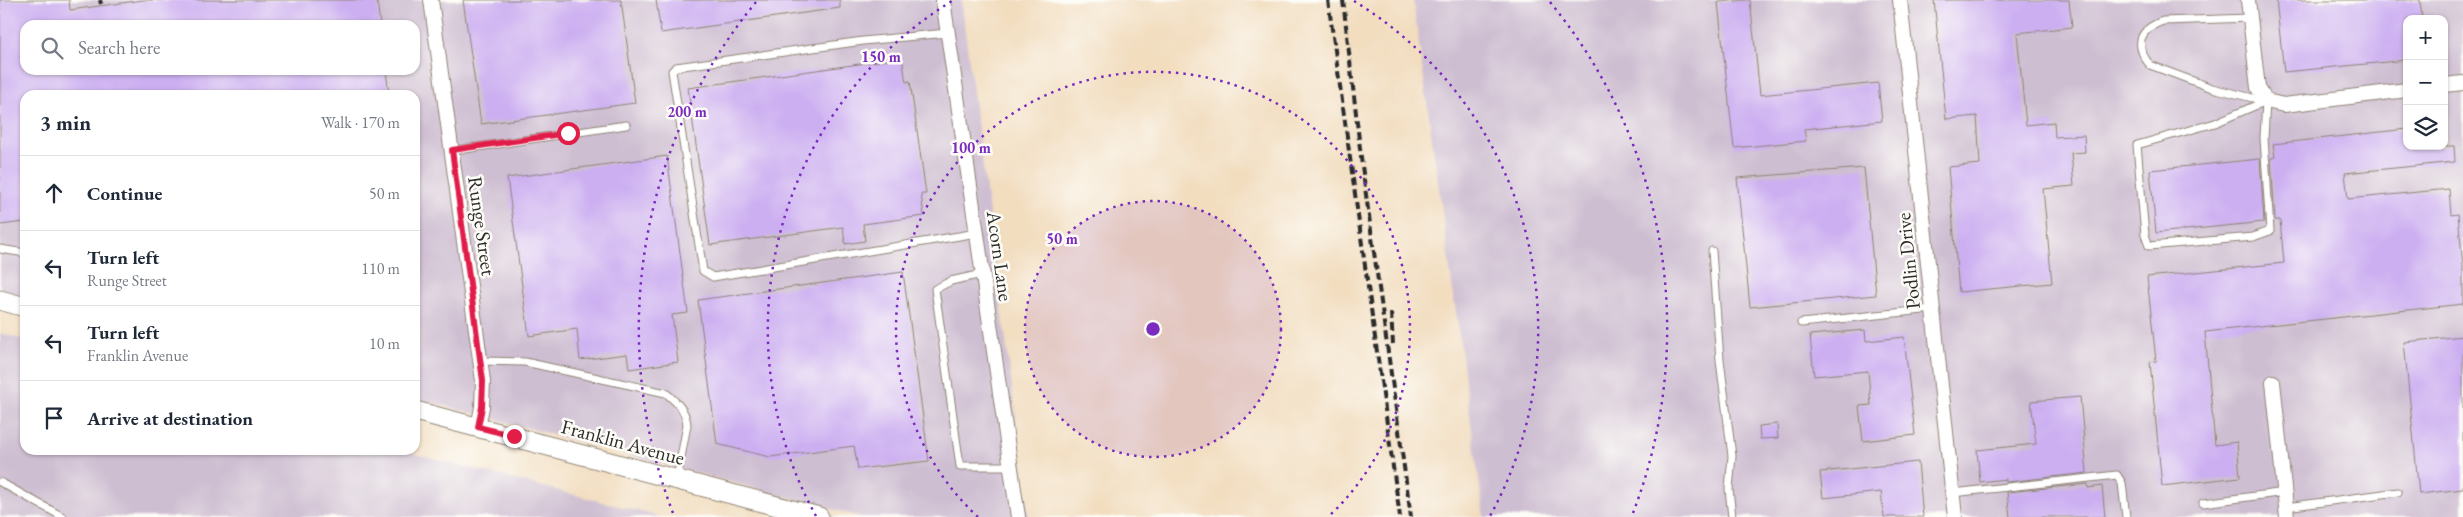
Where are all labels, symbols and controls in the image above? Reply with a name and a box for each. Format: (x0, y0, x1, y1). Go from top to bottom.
map controls (2403, 15, 2448, 150)
button: + (2403, 15, 2448, 60)
search box (20, 20, 420, 75)
icon: search (38, 34, 66, 62)
text: Search here (78, 35, 160, 60)
text: 150 m (861, 47, 901, 66)
button: − (2403, 60, 2448, 105)
text: 200 m (667, 102, 707, 121)
button: layers (2403, 105, 2448, 150)
text: 3 min (40, 109, 91, 136)
text: Walk · 170 m (321, 112, 400, 133)
route start (557, 122, 580, 145)
text: 100 m (951, 138, 991, 157)
street label: Runge Street (462, 175, 502, 278)
icon: ahead (40, 179, 68, 207)
text: Continue (87, 181, 162, 206)
text: 50 m (369, 183, 400, 204)
street label: Acorn Lane (981, 208, 1019, 303)
street label: Podlin Drive (1890, 211, 1926, 311)
text: 50 m (1046, 229, 1078, 248)
text: Turn left (87, 245, 159, 270)
icon: left (40, 254, 68, 282)
text: 110 m (361, 258, 400, 279)
text: Runge Street (87, 270, 167, 291)
text: Turn left (87, 320, 159, 345)
centre of rings (1144, 320, 1162, 338)
icon: left (40, 329, 68, 357)
text: 10 m (369, 333, 400, 354)
text: Franklin Avenue (87, 345, 188, 366)
icon: arrive (40, 404, 68, 432)
text: Arrive at destination (87, 406, 253, 431)
street label: Franklin Avenue (559, 413, 688, 471)
route end (503, 425, 526, 448)

